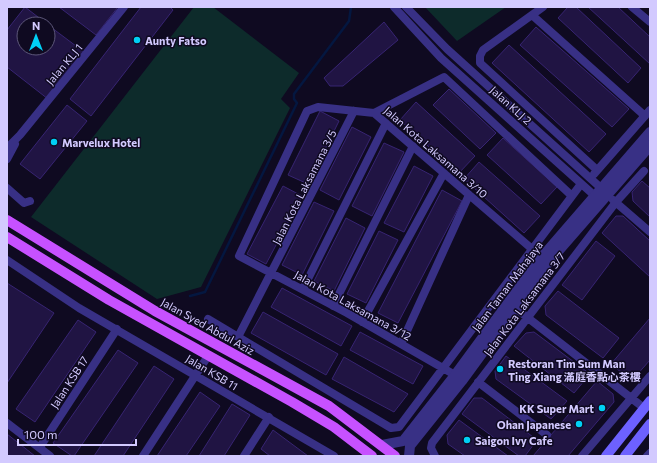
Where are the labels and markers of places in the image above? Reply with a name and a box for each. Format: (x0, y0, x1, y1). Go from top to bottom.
place label: Aunty Fatso (145, 34, 207, 47)
marker: Aunty Fatso (132, 35, 142, 45)
place label: Marvelux Hotel (62, 136, 140, 149)
marker: Marvelux Hotel (49, 137, 59, 147)
place label: Restoran Tim Sum Man Ting Xiang 滿庭香點心茶樓 (508, 357, 641, 383)
marker: Restoran Tim Sum Man Ting Xiang 滿庭香點心茶樓 (495, 364, 505, 374)
place label: KK Super Mart (519, 402, 594, 415)
marker: KK Super Mart (597, 403, 607, 413)
place label: Ohan Japanese (497, 418, 571, 432)
marker: Ohan Japanese (574, 419, 584, 429)
place label: Saigon Ivy Cafe (475, 434, 553, 447)
marker: Saigon Ivy Cafe (462, 435, 472, 445)

